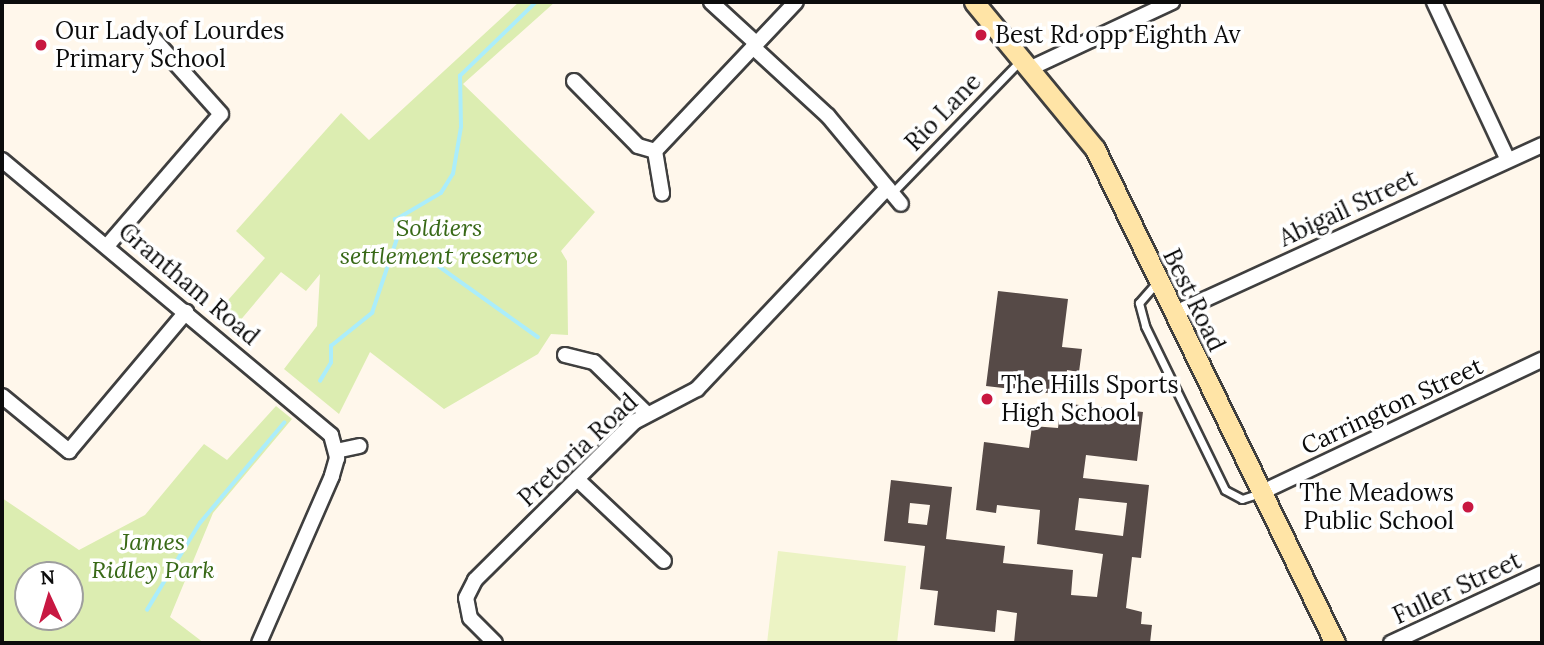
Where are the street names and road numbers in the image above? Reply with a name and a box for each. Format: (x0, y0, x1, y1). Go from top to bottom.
street label: Rio Lane (899, 67, 987, 157)
street label: Abigail Street (1274, 163, 1422, 253)
street label: Grantham Road (113, 217, 265, 351)
street label: Best Road (1157, 244, 1231, 356)
street label: Carrington Street (1297, 351, 1487, 461)
street label: Pretoria Road (512, 387, 644, 513)
street label: Fuller Street (1388, 546, 1526, 630)

